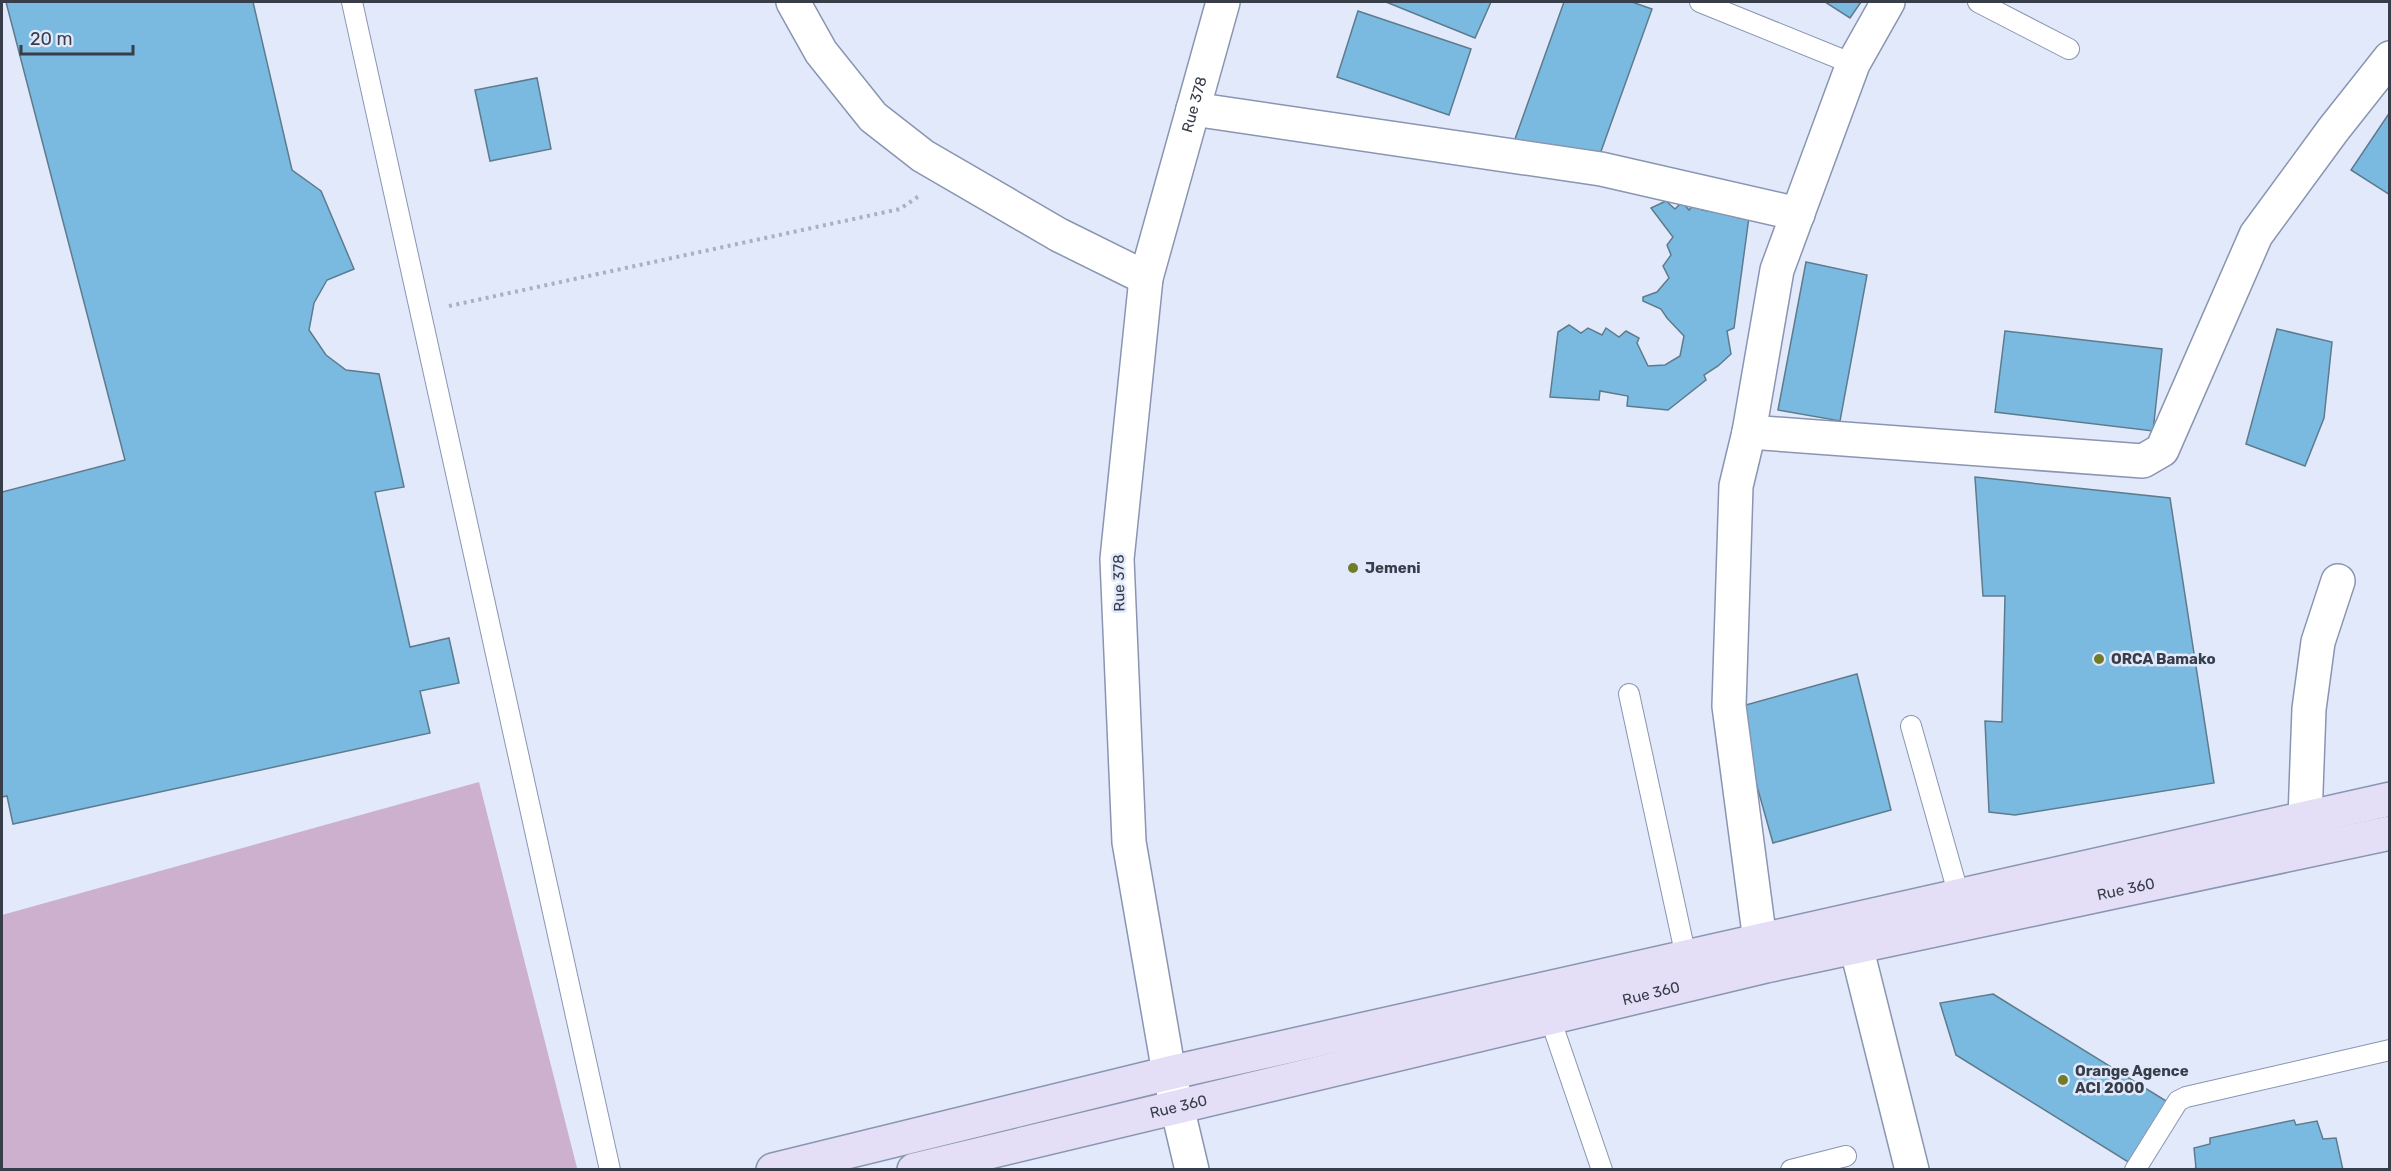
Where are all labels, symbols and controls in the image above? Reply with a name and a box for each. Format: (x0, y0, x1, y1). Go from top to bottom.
scale bar (21, 18, 134, 56)
text: 20 m (30, 28, 72, 50)
street label: Rue 378 (1178, 75, 1211, 134)
street label: Rue 378 (1110, 554, 1128, 612)
place label: Jemeni (1365, 559, 1421, 577)
marker: Jemeni (1346, 561, 1360, 575)
place label: ORCA Bamako (2111, 650, 2216, 668)
marker: ORCA Bamako (2092, 652, 2106, 666)
street label: Rue 360 (2095, 874, 2156, 904)
street label: Rue 360 (1621, 978, 1682, 1009)
place label: Orange Agence ACI 2000 (2075, 1062, 2189, 1097)
marker: Orange Agence ACI 2000 (2056, 1073, 2070, 1087)
street label: Rue 360 (1148, 1091, 1209, 1122)

